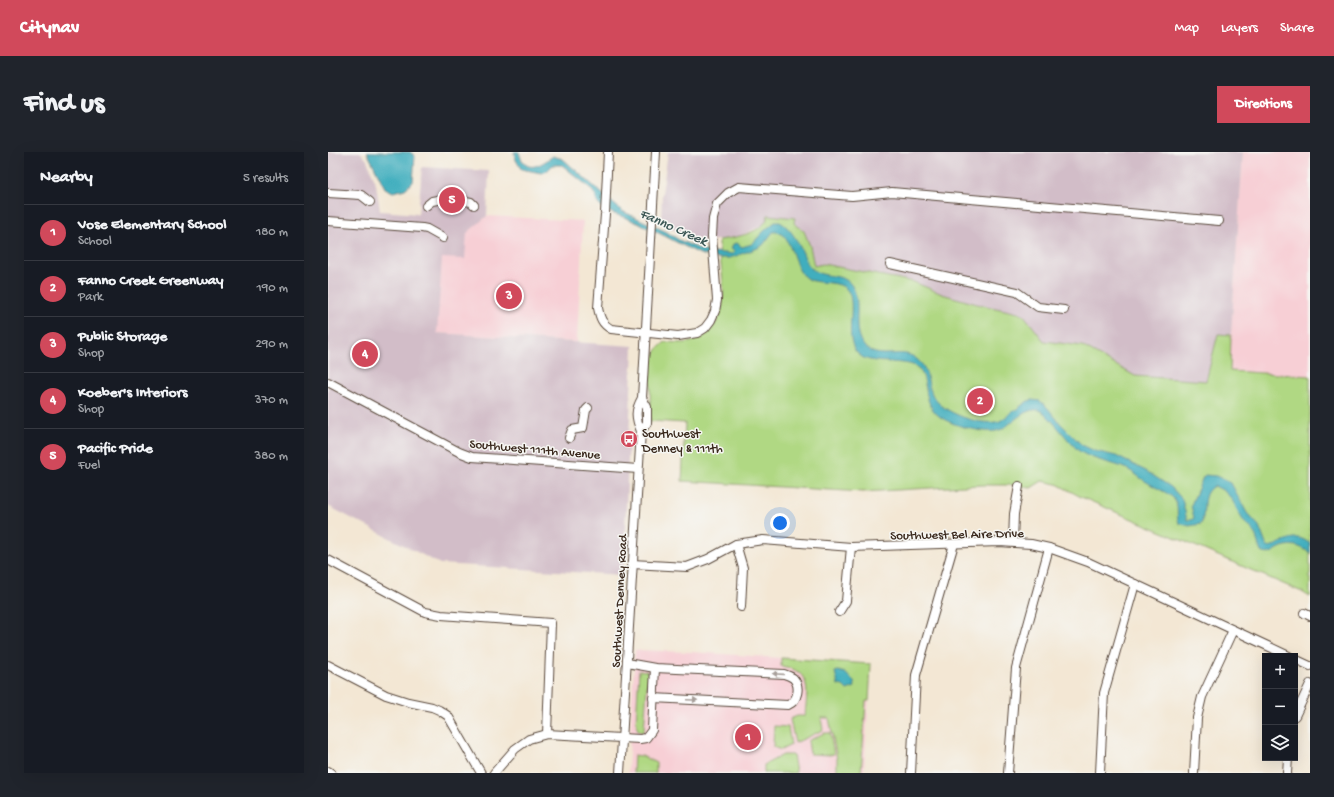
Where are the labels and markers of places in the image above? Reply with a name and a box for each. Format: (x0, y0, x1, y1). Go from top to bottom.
pin: 5 (439, 185, 465, 215)
pin: 3 (496, 281, 522, 311)
pin: 4 (352, 339, 378, 369)
pin: 2 (967, 386, 993, 416)
place label: Southwest Denney & 111th (641, 427, 723, 457)
bus stop icon: Southwest Denney & 111th (619, 429, 639, 449)
pin: 1 (735, 722, 761, 752)

